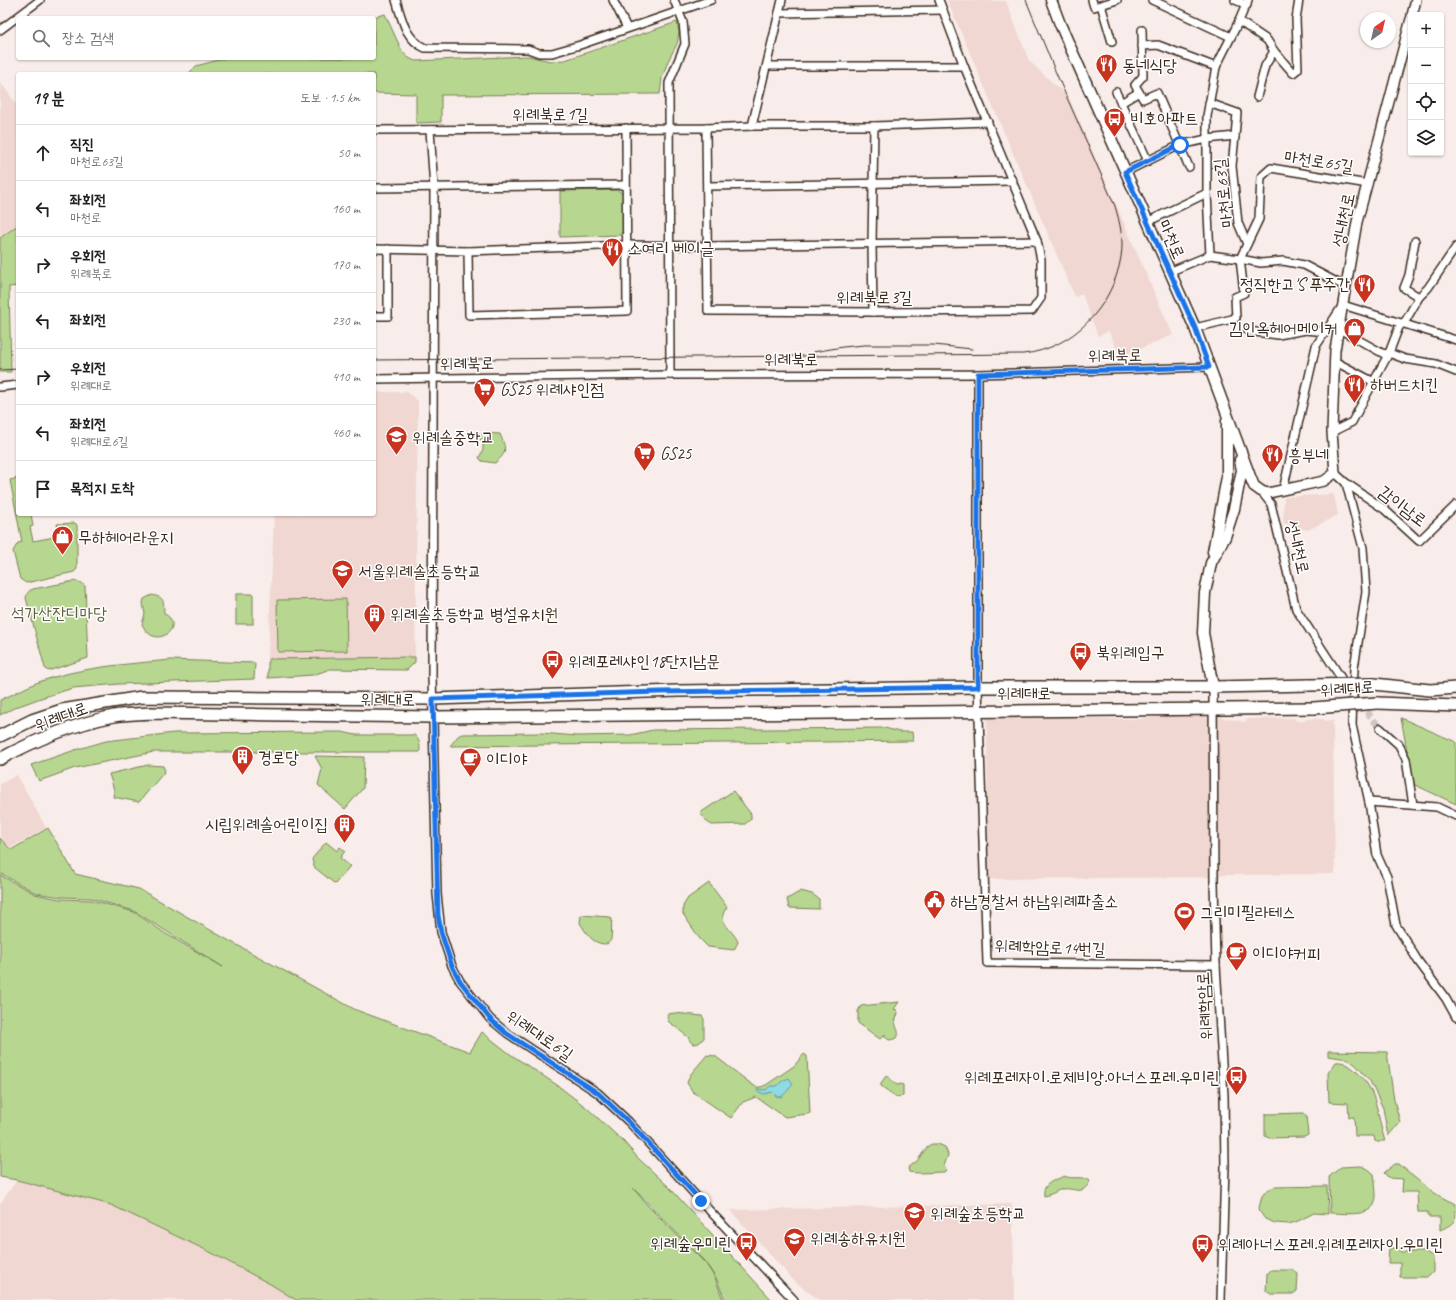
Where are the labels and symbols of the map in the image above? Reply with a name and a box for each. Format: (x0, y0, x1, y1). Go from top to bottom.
north arrow (1360, 12, 1396, 48)
restaurant icon: 동네식당 (1093, 52, 1119, 85)
place label: 동네식당 (1122, 55, 1177, 76)
street label: 위례북로1길 (512, 104, 588, 125)
bus stop icon: 비호아파트 (1101, 105, 1127, 138)
place label: 비호아파트 (1130, 108, 1198, 129)
route start (1171, 136, 1189, 154)
street label: 마천로65길 (1283, 146, 1355, 177)
street label: 마천로63길 (1209, 157, 1238, 229)
street label: 성내천로 (1328, 191, 1359, 249)
street label: 마천로 (1154, 216, 1189, 262)
restaurant icon: 소여리 베이글 (600, 235, 626, 268)
place label: 소여리 베이글 (628, 238, 714, 259)
restaurant icon: 정직한고'S 푸주간 (1352, 271, 1378, 304)
place label: 정직한고'S 푸주간 (1240, 274, 1350, 295)
street label: 위례북로3길 (836, 287, 912, 308)
shop icon: 김인옥헤어메이커 (1341, 315, 1367, 348)
place label: 김인옥헤어메이커 (1229, 318, 1338, 339)
street label: 위례북로 (1087, 345, 1143, 366)
street label: 위례북로 (764, 349, 818, 370)
street label: 위례북로 (439, 353, 495, 374)
restaurant icon: 하버드치킨 (1341, 371, 1367, 404)
place label: 하버드치킨 (1370, 374, 1438, 395)
supermarket icon: GS25 위례샤인점 (472, 376, 498, 409)
place label: GS25 위례샤인점 (500, 379, 604, 400)
school or university icon: 위례솔중학교 (383, 424, 409, 457)
place label: 위례솔중학교 (412, 427, 494, 448)
supermarket icon: GS25 (631, 440, 657, 473)
restaurant icon: 흥부네 (1260, 442, 1286, 475)
place label: GS25 (660, 443, 693, 464)
place label: 흥부네 (1288, 445, 1329, 466)
street label: 감이남로 (1375, 482, 1431, 531)
street label: 성내천로 (1281, 518, 1314, 576)
shop icon: 무하헤어라운지 (49, 524, 75, 557)
place label: 무하헤어라운지 (78, 527, 174, 548)
school or university icon: 서울위례솔초등학교 (330, 558, 356, 591)
place label: 서울위례솔초등학교 (358, 561, 481, 582)
building icon: 위례솔초등학교 병설유치원 (362, 601, 388, 634)
park label: 석가산잔디마당 (11, 603, 107, 624)
place label: 위례솔초등학교 병설유치원 (390, 604, 558, 625)
bus stop icon: 북위례입구 (1067, 639, 1093, 672)
place label: 북위례입구 (1096, 642, 1164, 663)
bus stop icon: 위례포레샤인18단지남문 (539, 648, 565, 681)
place label: 위례포레샤인18단지남문 (568, 651, 720, 672)
street label: 위례대로 (1319, 676, 1375, 701)
street label: 위례대로 (997, 683, 1051, 704)
street label: 위례대로 (360, 689, 416, 710)
street label: 위례대로 (32, 697, 90, 736)
building icon: 경로당 (229, 744, 255, 777)
cafe icon: 이디야 (457, 746, 483, 779)
place label: 경로당 (258, 747, 299, 768)
place label: 이디야 (486, 749, 527, 770)
building icon: 시립위례솔어린이집 (331, 811, 357, 844)
place label: 시립위례솔어린이집 (205, 814, 328, 835)
public building icon: 하남경찰서 하남위례파출소 (921, 888, 947, 921)
place label: 하남경찰서 하남위례파출소 (950, 891, 1118, 912)
sports icon: 그리미필라테스 (1171, 899, 1197, 932)
place label: 그리미필라테스 (1200, 902, 1296, 923)
street label: 위례학암로14번길 (994, 935, 1106, 960)
cafe icon: 이디야커피 (1223, 940, 1249, 973)
place label: 이디야커피 (1252, 943, 1320, 964)
street label: 위례학암로 (1192, 971, 1217, 1041)
street label: 위례대로6길 (502, 1005, 577, 1066)
bus stop icon: 위례포레자이.로제비앙.아너스포레.우미린 (1223, 1064, 1249, 1097)
place label: 위례포레자이.로제비앙.아너스포레.우미린 (964, 1067, 1220, 1088)
route end (692, 1192, 710, 1210)
school or university icon: 위례숲초등학교 (901, 1200, 927, 1233)
place label: 위례숲초등학교 (930, 1203, 1026, 1224)
school or university icon: 위례송하유치원 (782, 1225, 808, 1258)
place label: 위례송하유치원 (810, 1228, 906, 1249)
bus stop icon: 위례숲우미린 (734, 1230, 760, 1263)
bus stop icon: 위례아너스포레.위례포레자이.우미린 (1189, 1231, 1215, 1264)
place label: 위례숲우미린 (650, 1233, 732, 1254)
place label: 위례아너스포레.위례포레자이.우미린 (1218, 1234, 1444, 1255)

